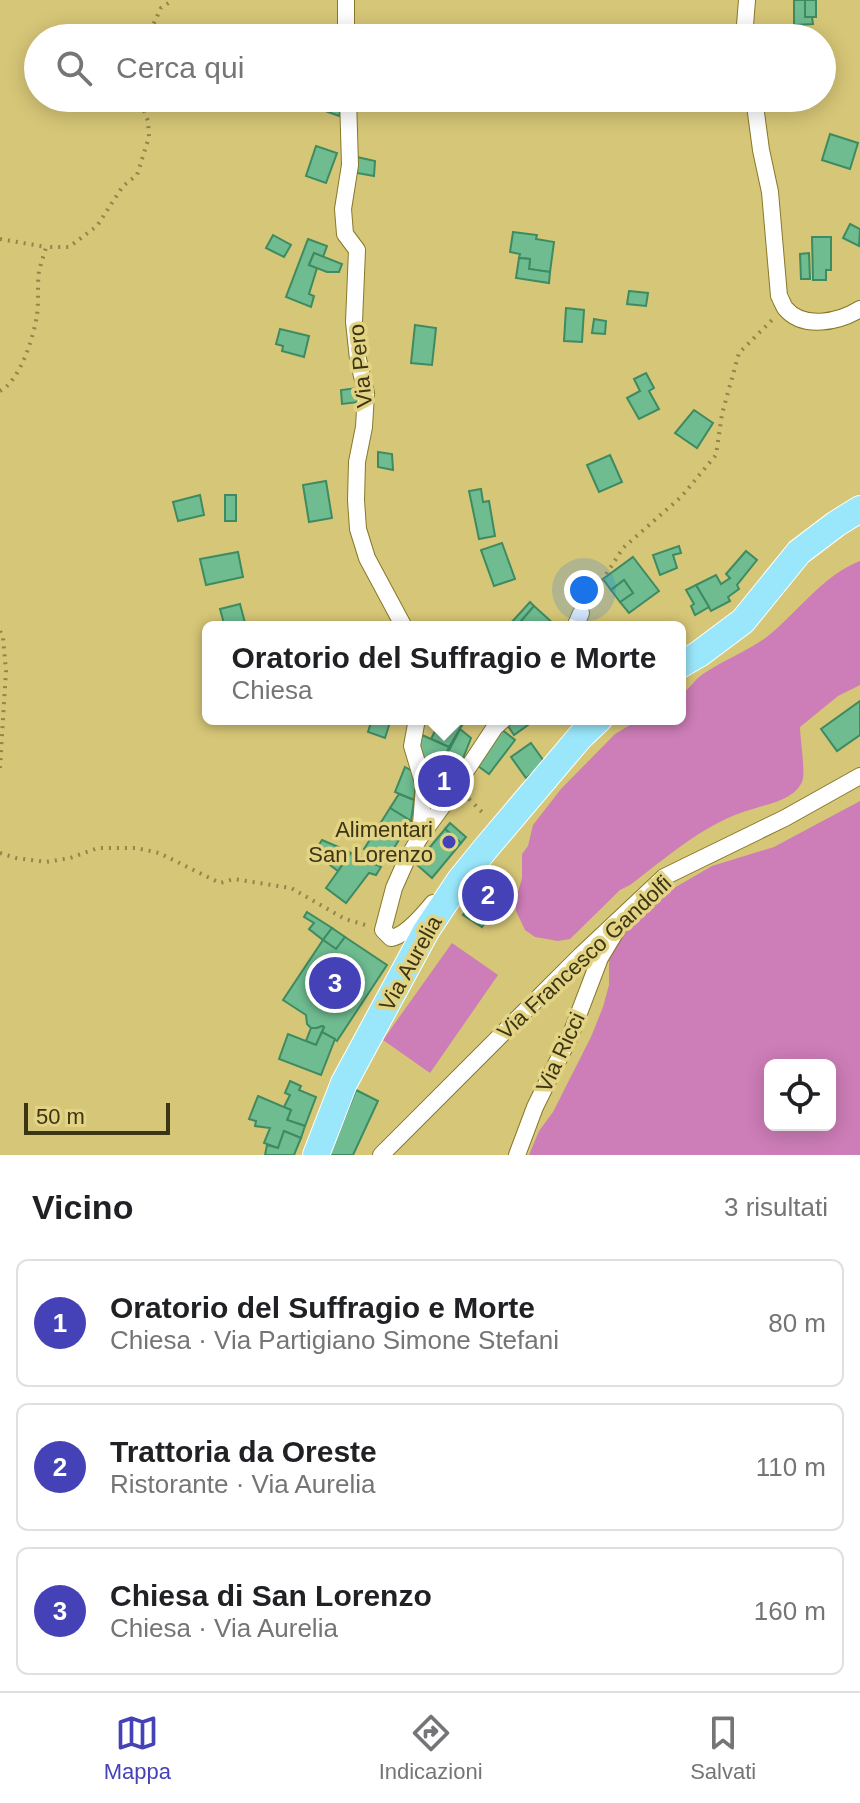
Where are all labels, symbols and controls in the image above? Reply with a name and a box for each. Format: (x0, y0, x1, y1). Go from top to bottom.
search box (24, 24, 836, 112)
icon: search (52, 46, 96, 90)
text: Cerca qui (116, 51, 244, 84)
street label: Via Pero (344, 323, 377, 409)
your location (564, 570, 604, 610)
popup (202, 621, 686, 725)
text: Oratorio del Suffragio e Morte (231, 641, 657, 674)
text: Chiesa (231, 675, 312, 705)
pin: 1 (418, 751, 470, 811)
place label: Alimentari San Lorenzo (308, 817, 433, 867)
marker: Alimentari San Lorenzo (440, 833, 458, 851)
pin: 2 (462, 865, 514, 925)
street label: Via Francesco Gandolfi (492, 870, 676, 1044)
street label: Via Aurelia (374, 911, 447, 1015)
pin: 3 (309, 953, 361, 1013)
street label: Via Ricci (531, 1008, 590, 1096)
map controls (764, 1059, 836, 1131)
button: locate (764, 1059, 836, 1131)
scale bar (24, 1099, 170, 1135)
text: 50 m (36, 1104, 85, 1129)
text: Vicino (32, 1188, 133, 1226)
text: 3 risultati (724, 1192, 828, 1222)
text: Oratorio del Suffragio e Morte (110, 1291, 535, 1324)
text: 1 (53, 1308, 67, 1338)
text: 80 m (768, 1308, 826, 1338)
text: Chiesa · Via Partigiano Simone Stefani (110, 1325, 559, 1355)
text: Trattoria da Oreste (110, 1435, 377, 1468)
text: 2 (53, 1452, 67, 1482)
text: 110 m (756, 1452, 826, 1482)
text: Ristorante · Via Aurelia (110, 1469, 375, 1499)
text: Chiesa di San Lorenzo (110, 1579, 432, 1612)
text: 3 (53, 1596, 67, 1626)
text: 160 m (754, 1596, 826, 1626)
text: Chiesa · Via Aurelia (110, 1613, 338, 1643)
tab: Mappa (104, 1711, 171, 1785)
tab: Indicazioni (379, 1711, 483, 1785)
tab: Salvati (690, 1711, 756, 1785)

